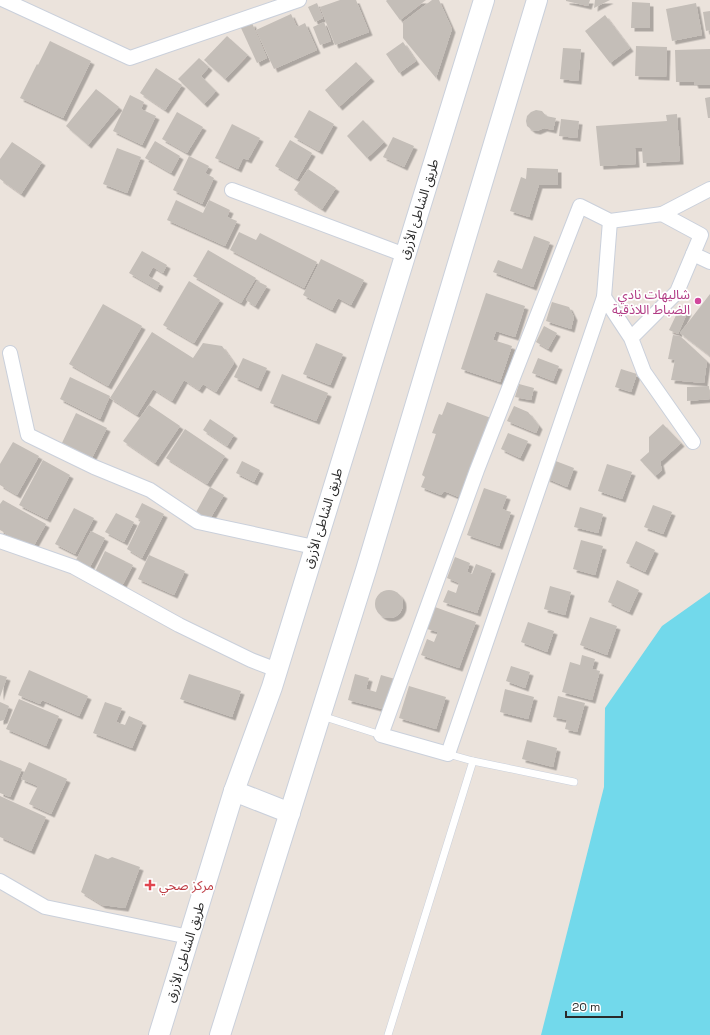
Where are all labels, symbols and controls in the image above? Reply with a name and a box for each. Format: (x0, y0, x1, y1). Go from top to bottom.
street label: طريق الشاطئ الأزرق (396, 157, 442, 261)
place label: شاليهات نادي الضباط اللاذقية (612, 286, 690, 318)
marker: شاليهات نادي الضباط اللاذقية (693, 296, 703, 306)
street label: طريق الشاطئ الأزرق (300, 466, 346, 570)
place label: مركز صحي (159, 877, 214, 896)
marker: مركز صحي (144, 879, 156, 891)
street label: طريق الشاطئ الأزرق (162, 900, 208, 1004)
scale bar (566, 993, 622, 1019)
text: 20 m (572, 999, 600, 1015)

